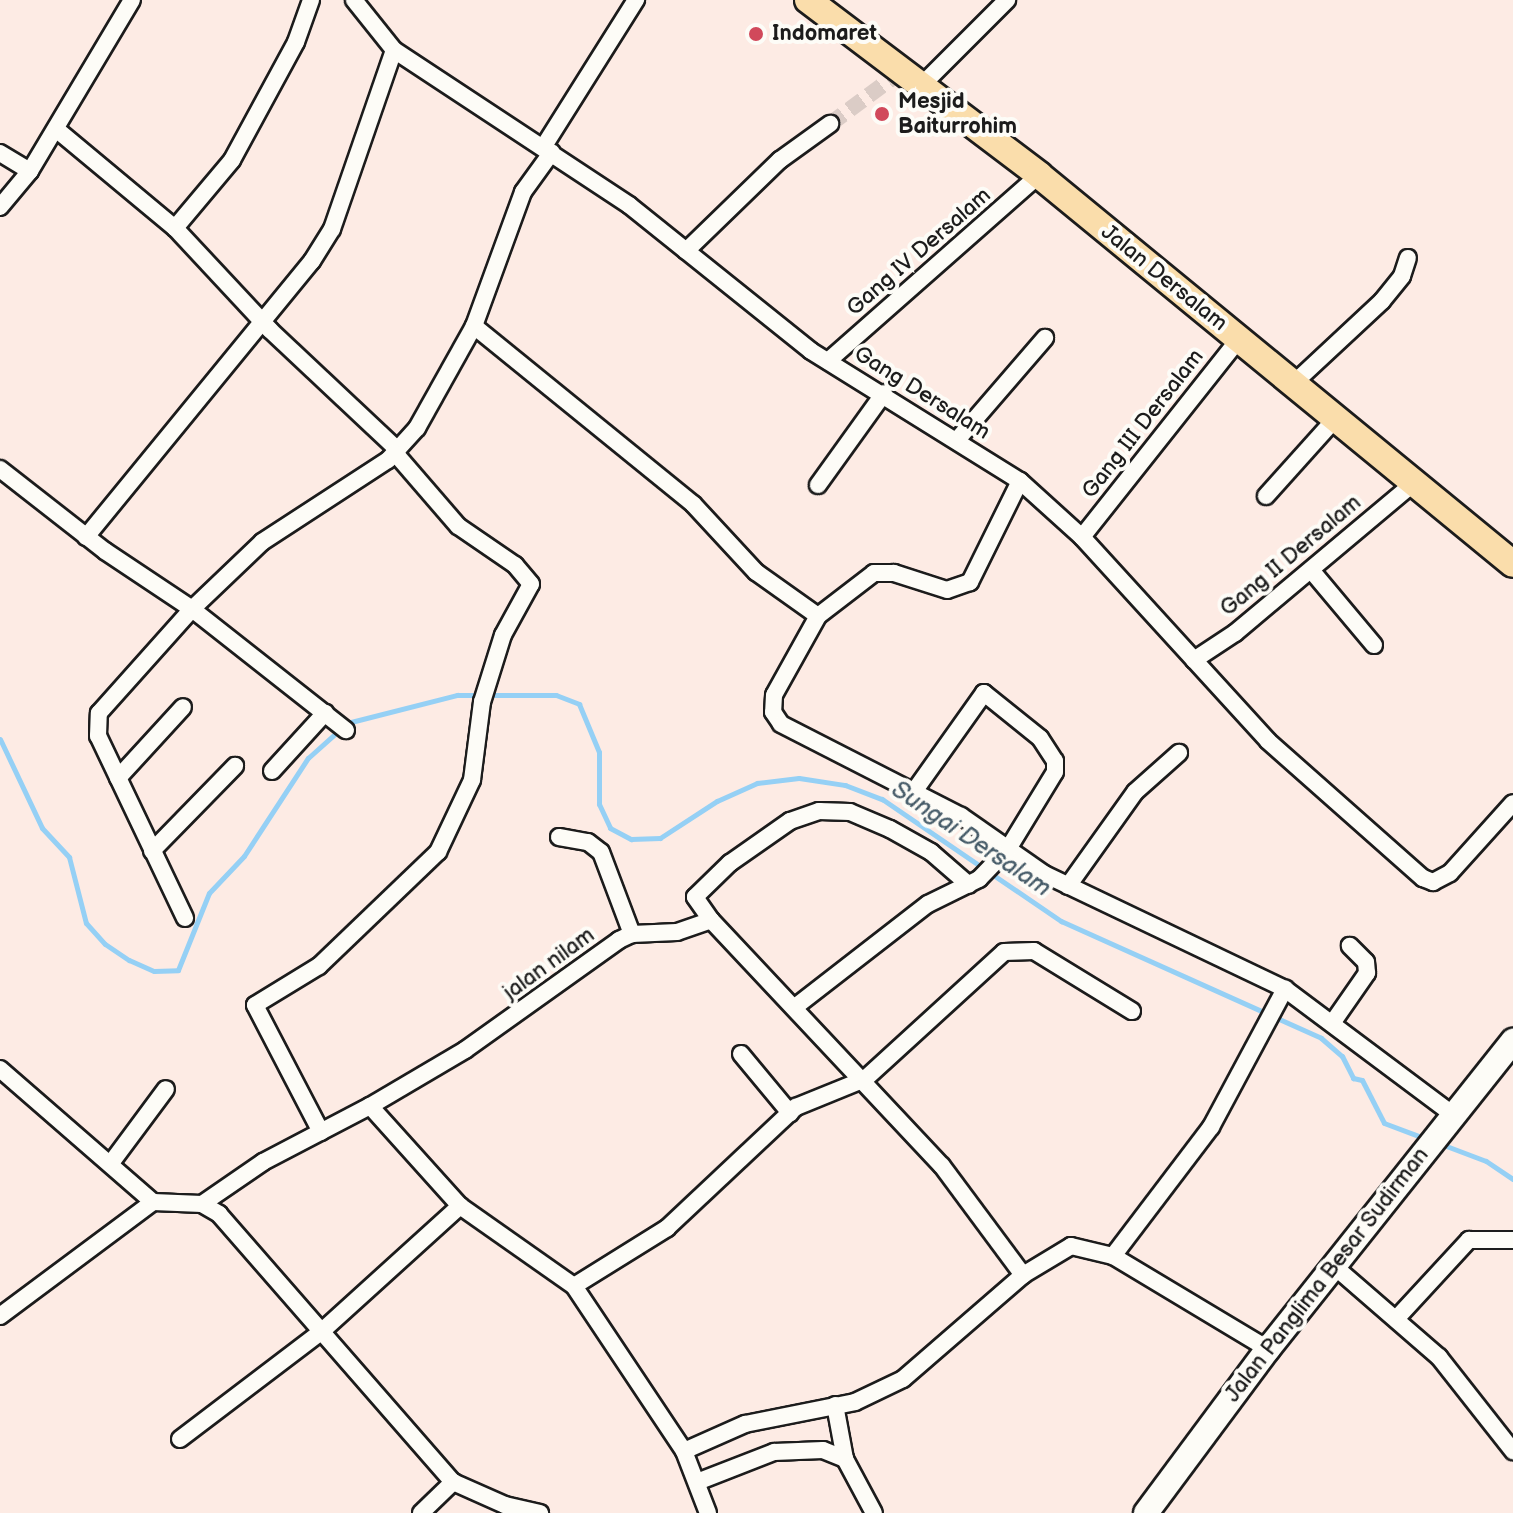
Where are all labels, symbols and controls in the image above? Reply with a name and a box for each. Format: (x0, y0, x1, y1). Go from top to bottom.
place label: Indomaret (772, 21, 877, 47)
marker: Indomaret (747, 25, 765, 43)
place label: Mesjid Baiturrohim (898, 88, 1017, 140)
marker: Mesjid Baiturrohim (873, 105, 891, 123)
street label: Gang IV Dersalam (842, 182, 996, 322)
street label: Jalan Dersalam (1096, 219, 1232, 337)
street label: Gang Dersalam (849, 341, 995, 445)
street label: Gang III Dersalam (1077, 344, 1209, 504)
street label: Gang II Dersalam (1215, 490, 1367, 622)
water label: Sungai Dersalam (886, 775, 1056, 903)
street label: jalan nilam (498, 922, 600, 1006)
street label: Jalan Panglima Besar Sudirman (1219, 1142, 1435, 1408)

